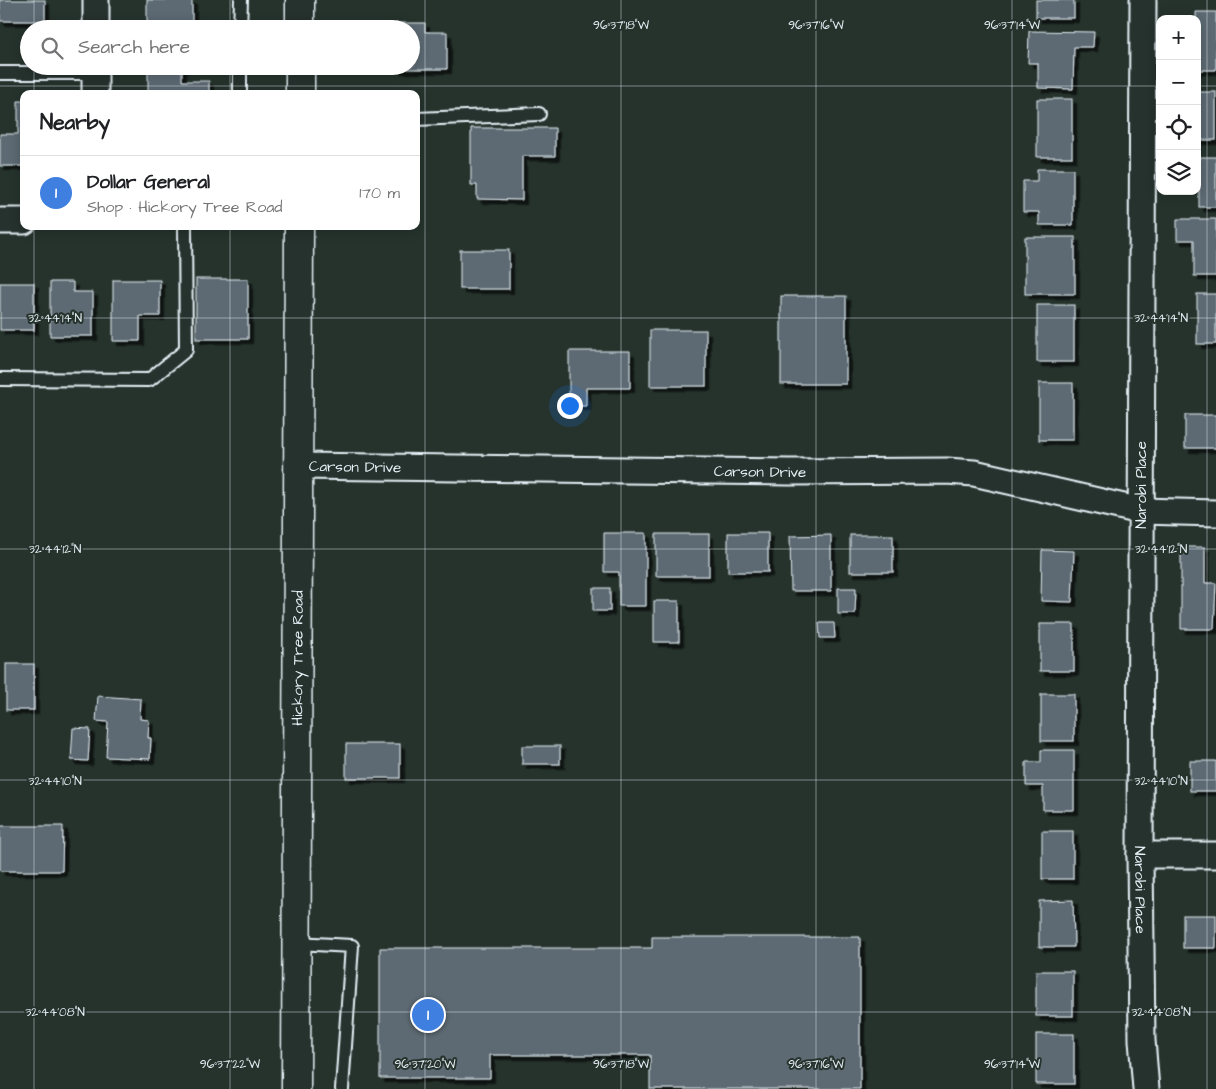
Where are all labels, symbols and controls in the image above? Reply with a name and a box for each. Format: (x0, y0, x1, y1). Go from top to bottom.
map controls (1156, 15, 1201, 195)
button: + (1156, 15, 1201, 60)
text: 96°37'18"W (593, 17, 650, 34)
text: 96°37'16"W (788, 17, 845, 34)
text: 96°37'14"W (984, 17, 1041, 34)
search box (20, 20, 420, 75)
icon: search (38, 34, 66, 62)
text: Search here (78, 34, 190, 61)
button: − (1156, 60, 1201, 105)
button: locate (1156, 105, 1201, 150)
text: Nearby (40, 108, 110, 137)
button: layers (1156, 150, 1201, 195)
text: Dollar General (87, 169, 210, 196)
text: 1 (55, 182, 57, 204)
text: 170 m (359, 182, 400, 204)
text: Shop · Hickory Tree Road (87, 196, 283, 218)
text: 32°44'14"N (28, 310, 82, 327)
text: 32°44'14"N (1134, 310, 1188, 327)
your location (557, 393, 583, 419)
street label: Narobi Place (1131, 441, 1152, 529)
street label: Carson Drive (309, 456, 401, 478)
street label: Carson Drive (714, 461, 806, 483)
text: 32°44'12"N (29, 541, 82, 558)
text: 32°44'12"N (1135, 541, 1188, 558)
street label: Hickory Tree Road (287, 590, 309, 726)
text: 32°44'10"N (28, 773, 82, 790)
text: 32°44'10"N (1134, 773, 1188, 790)
street label: Narobi Place (1129, 846, 1151, 934)
pin: 1 (412, 996, 444, 1034)
text: 32°44'08"N (25, 1004, 85, 1021)
text: 32°44'08"N (1131, 1004, 1191, 1021)
text: 96°37'22"W (200, 1056, 261, 1073)
text: 96°37'20"W (395, 1056, 456, 1073)
text: 96°37'18"W (593, 1056, 650, 1073)
text: 96°37'16"W (788, 1056, 845, 1073)
text: 96°37'14"W (984, 1056, 1041, 1073)

